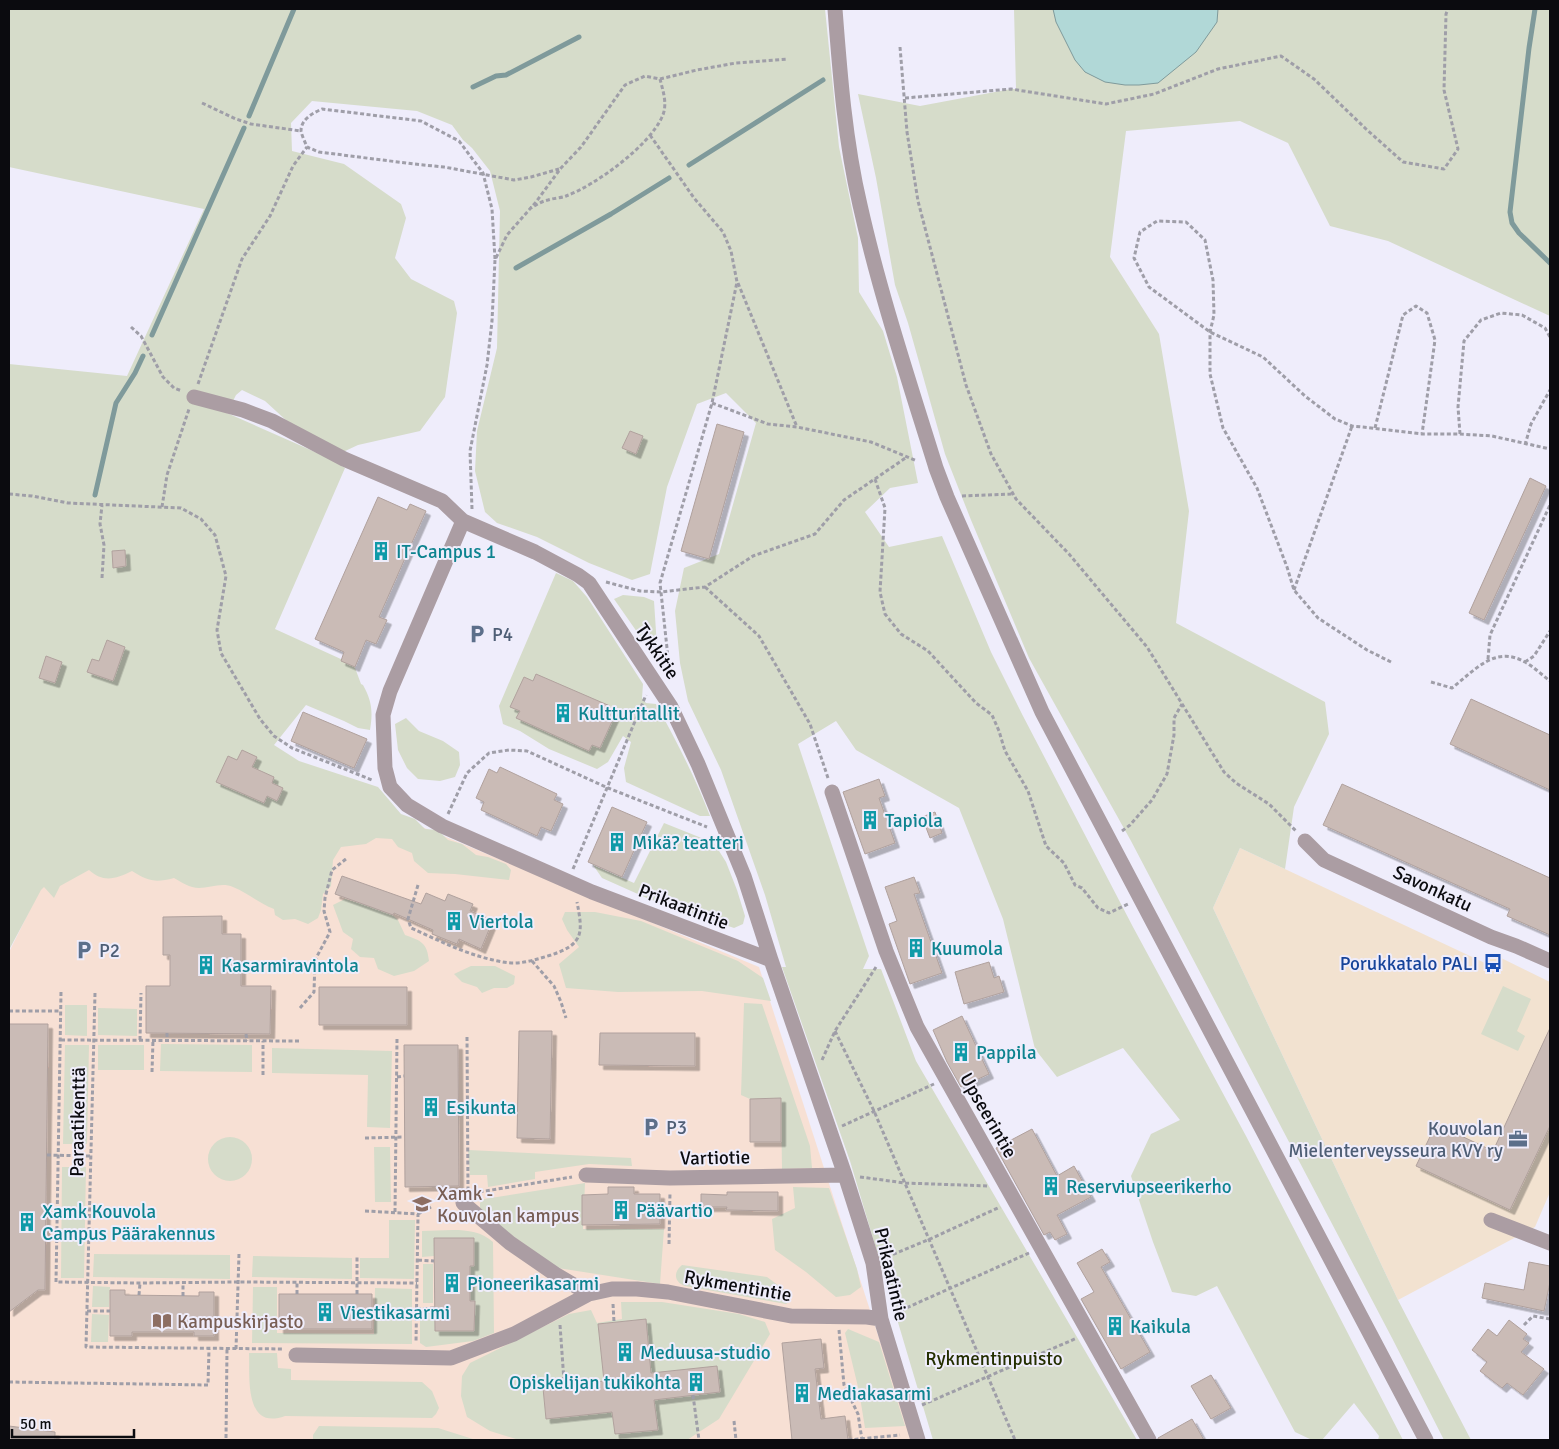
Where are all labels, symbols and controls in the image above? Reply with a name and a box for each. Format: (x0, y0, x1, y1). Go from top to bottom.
building icon: IT-Campus 1 (370, 540, 392, 562)
place label: IT-Campus 1 (396, 540, 496, 564)
street label: Tykkitie (630, 619, 685, 684)
parking icon: P4 (466, 623, 488, 645)
place label: P4 (492, 623, 513, 647)
building icon: Kultturitallit (552, 702, 574, 724)
place label: Kultturitallit (578, 702, 680, 726)
building icon: Tapiola (859, 809, 881, 831)
place label: Tapiola (885, 809, 943, 833)
building icon: Mikä? teatteri (606, 831, 628, 853)
place label: Mikä? teatteri (632, 831, 744, 855)
street label: Savonkatu (1389, 860, 1476, 918)
street label: Prikaatintie (635, 879, 732, 935)
building icon: Viertola (443, 910, 465, 932)
place label: Viertola (469, 910, 534, 934)
building icon: Kuumola (905, 937, 927, 959)
place label: Kuumola (931, 937, 1003, 961)
parking icon: P2 (73, 939, 95, 961)
place label: P2 (99, 939, 120, 963)
place label: Porukkatalo PALI (1340, 952, 1478, 976)
bus stop icon: Porukkatalo PALI (1482, 952, 1504, 974)
building icon: Kasarmiravintola (195, 954, 217, 976)
place label: Kasarmiravintola (221, 954, 359, 978)
building icon: Pappila (950, 1041, 972, 1063)
place label: Pappila (976, 1041, 1037, 1065)
street label: Paraatikenttä (65, 1067, 91, 1177)
street label: Upseerintie (954, 1069, 1022, 1162)
building icon: Esikunta (420, 1096, 442, 1118)
place label: Esikunta (446, 1096, 517, 1120)
parking icon: P3 (640, 1116, 662, 1138)
place label: P3 (666, 1116, 687, 1140)
place label: Kouvolan Mielenterveysseura KVY ry (1288, 1117, 1503, 1163)
office icon: Kouvolan Mielenterveysseura KVY ry (1507, 1128, 1529, 1150)
street label: Vartiotie (680, 1145, 750, 1171)
building icon: Reserviupseerikerho (1040, 1175, 1062, 1197)
place label: Reserviupseerikerho (1066, 1175, 1232, 1199)
place label: Xamk - Kouvolan kampus (437, 1182, 579, 1228)
school or university icon: Xamk - Kouvolan kampus (411, 1193, 433, 1215)
building icon: Päävartio (610, 1199, 632, 1221)
place label: Päävartio (636, 1199, 713, 1223)
place label: Xamk Kouvola Campus Päärakennus (42, 1200, 215, 1246)
building icon: Xamk Kouvola Campus Päärakennus (16, 1211, 38, 1233)
street label: Prikaatintie (869, 1225, 913, 1323)
street label: Rykmentintie (682, 1265, 793, 1307)
building icon: Pioneerikasarmi (441, 1272, 463, 1294)
place label: Pioneerikasarmi (467, 1272, 599, 1296)
building icon: Viestikasarmi (314, 1301, 336, 1323)
place label: Viestikasarmi (340, 1301, 450, 1325)
library icon: Kampuskirjasto (151, 1310, 173, 1332)
place label: Kampuskirjasto (177, 1310, 303, 1334)
building icon: Kaikula (1104, 1315, 1126, 1337)
place label: Kaikula (1130, 1315, 1191, 1339)
building icon: Meduusa-studio (614, 1341, 636, 1363)
place label: Meduusa-studio (640, 1341, 771, 1365)
park label: Rykmentinpuisto (925, 1347, 1063, 1371)
place label: Opiskelijan tukikohta (509, 1371, 681, 1395)
building icon: Opiskelijan tukikohta (685, 1371, 707, 1393)
building icon: Mediakasarmi (791, 1382, 813, 1404)
place label: Mediakasarmi (817, 1382, 931, 1406)
scale bar (12, 1406, 135, 1438)
text: 50 m (20, 1415, 51, 1433)

